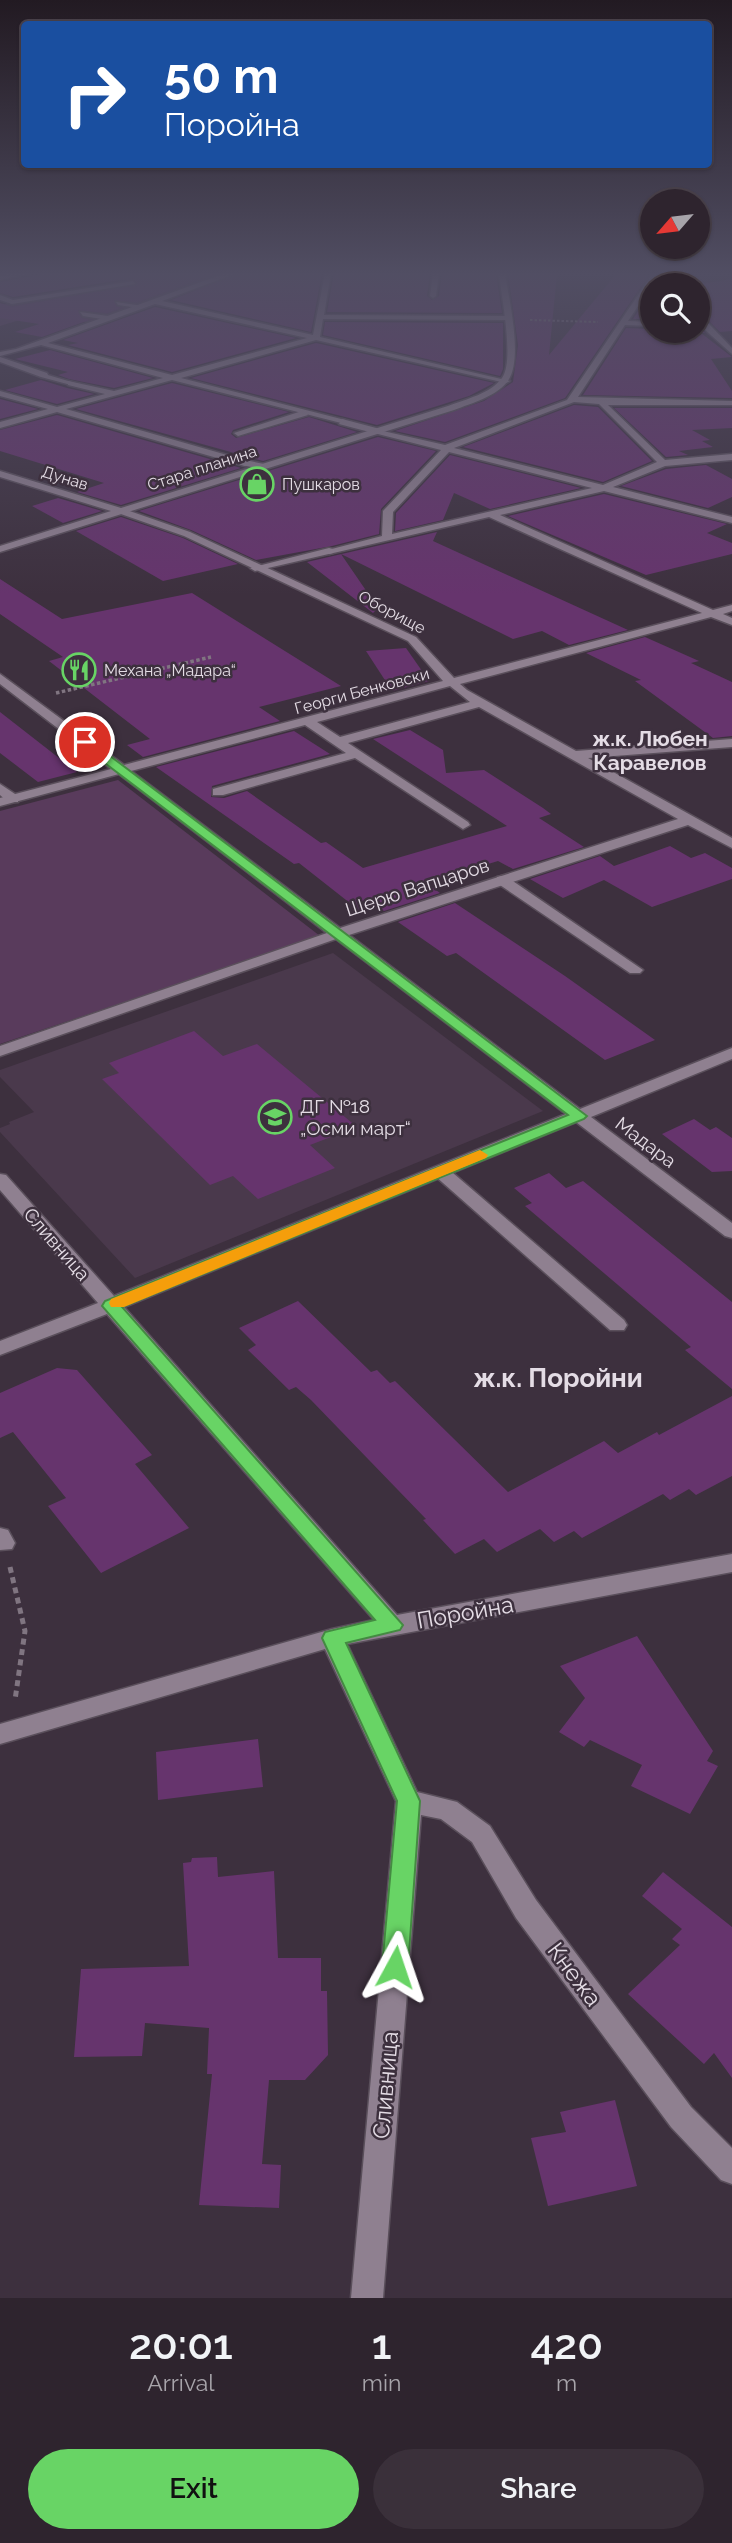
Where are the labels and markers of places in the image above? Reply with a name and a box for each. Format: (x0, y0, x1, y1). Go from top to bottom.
shop icon: Пушкаров (238, 465, 276, 503)
place label: Пушкаров (282, 475, 360, 494)
restaurant icon: Механа „Мадара“ (60, 651, 98, 689)
place label: Механа „Мадара“ (104, 661, 236, 680)
pin (55, 712, 115, 772)
place label: ДГ №18 „Осми март“ (300, 1095, 411, 1139)
school or university icon: ДГ №18 „Осми март“ (256, 1098, 294, 1136)

